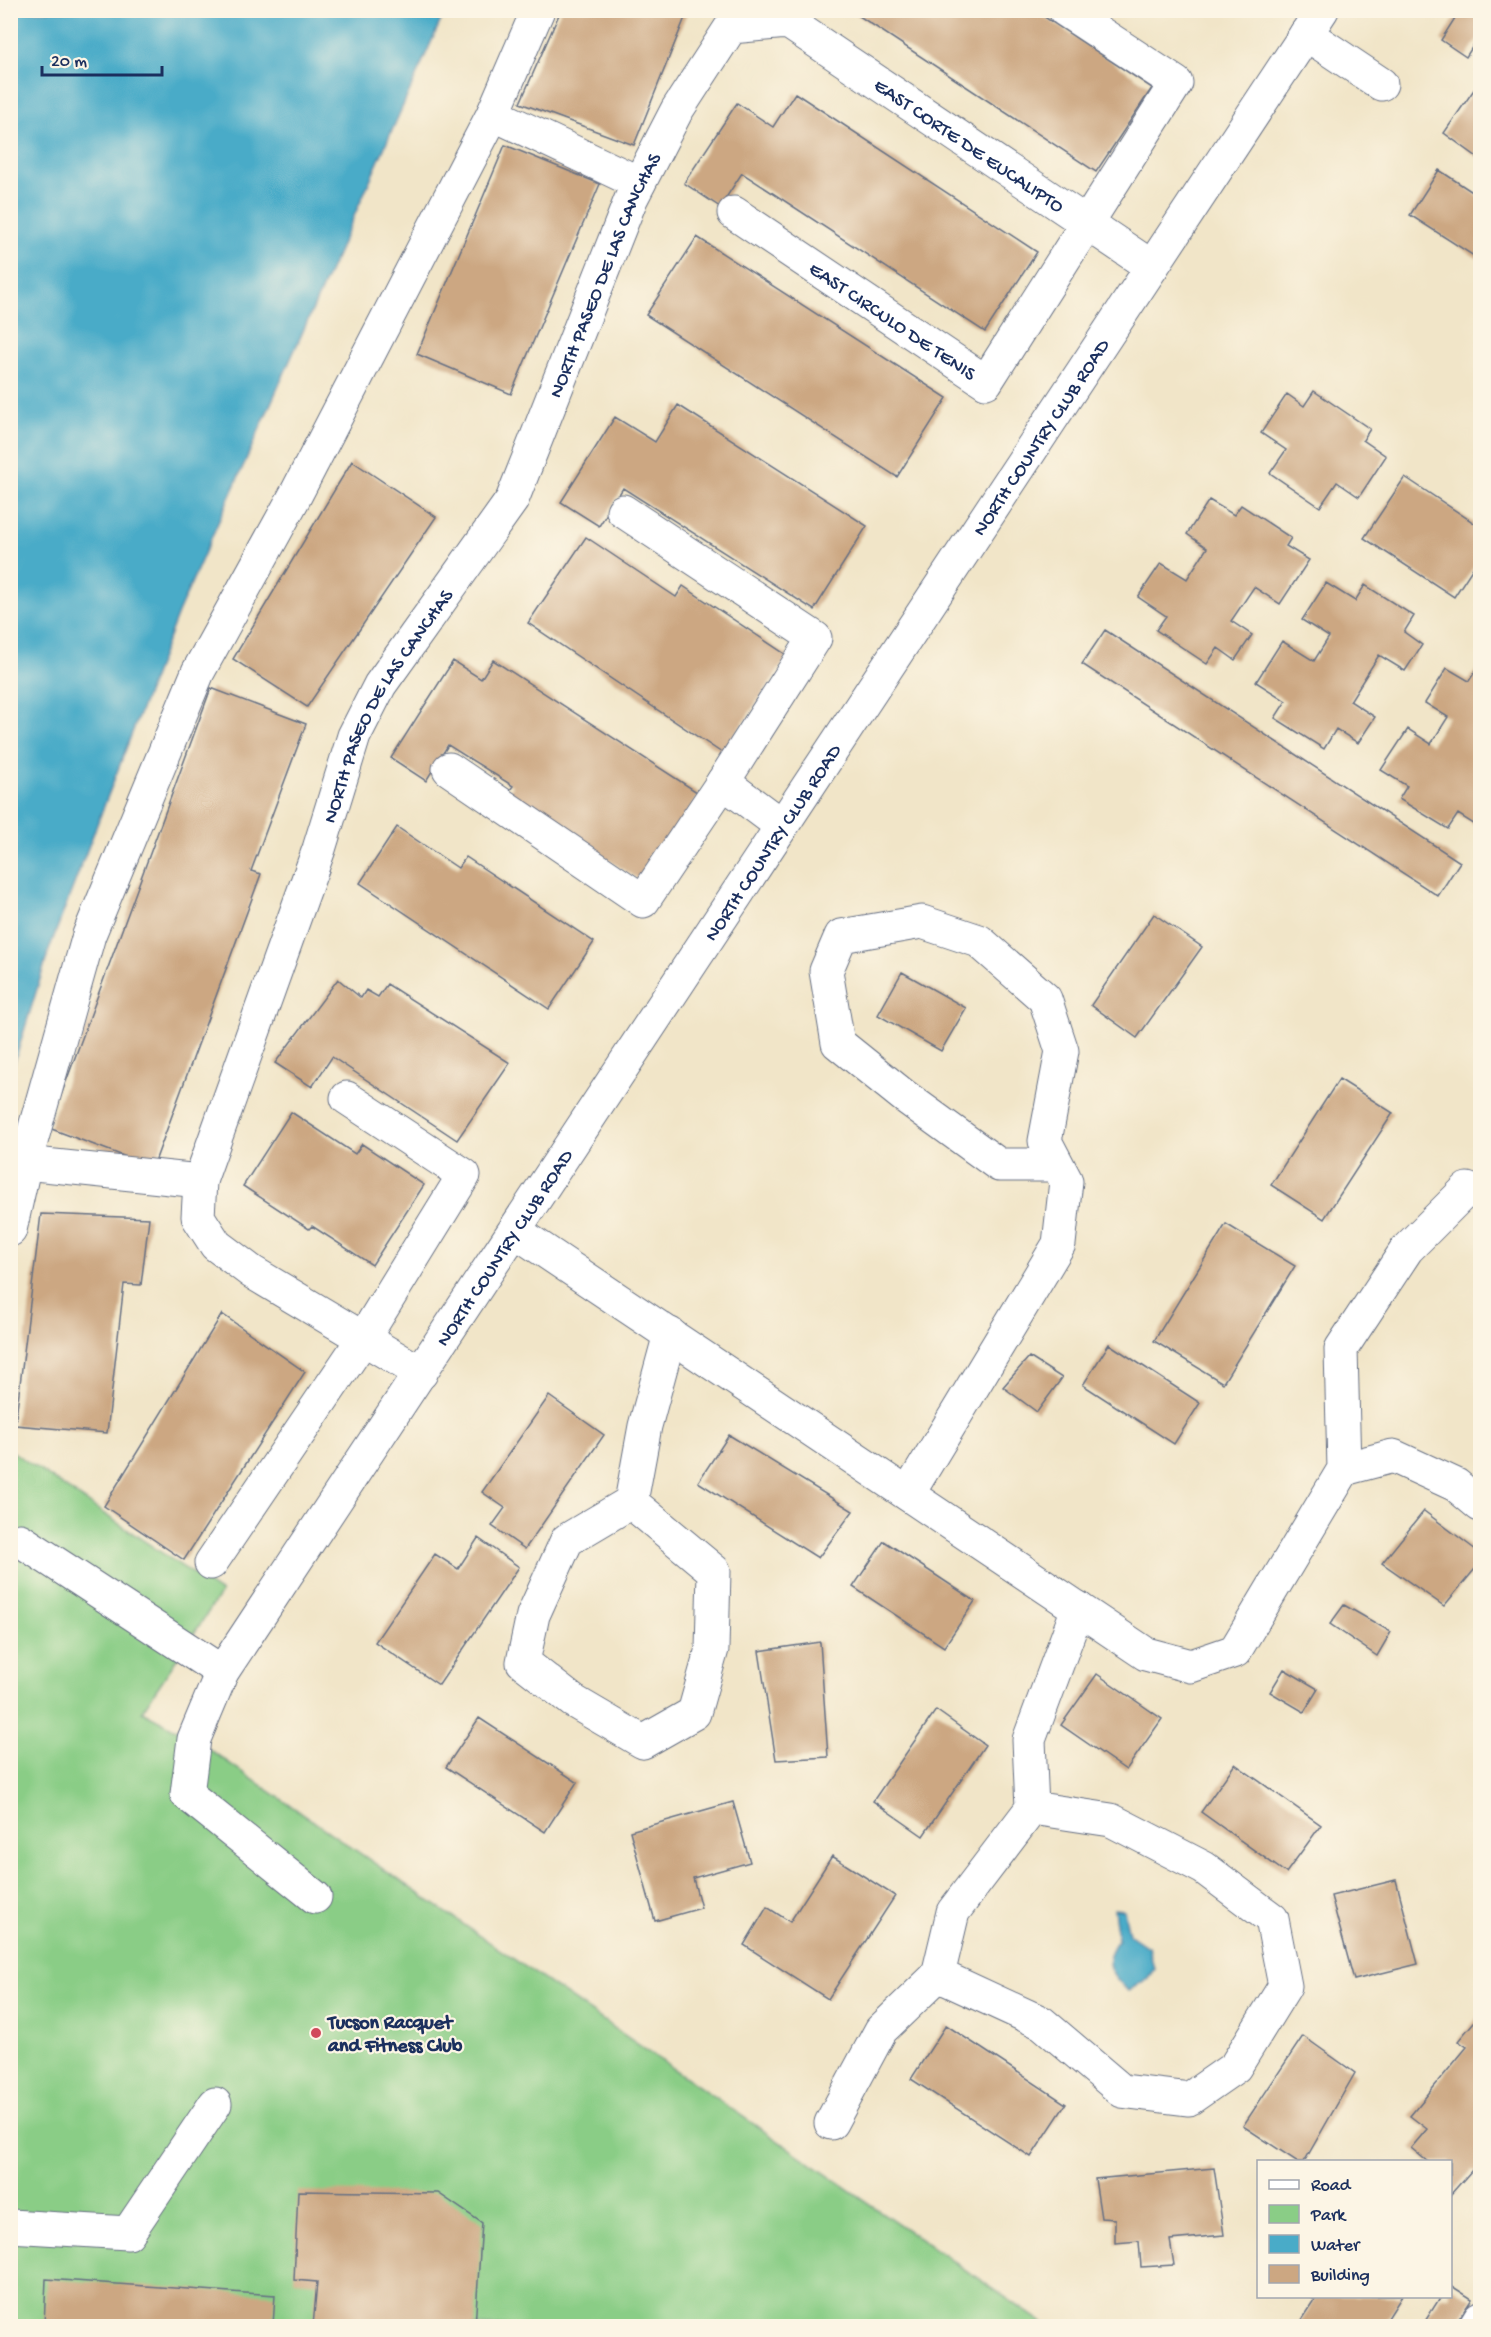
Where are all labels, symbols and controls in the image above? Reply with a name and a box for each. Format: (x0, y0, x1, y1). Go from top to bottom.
scale bar (42, 39, 162, 77)
text: 20 m (51, 52, 87, 73)
street label: EAST CORTE DE EUCALIPTO (868, 75, 1067, 219)
street label: NORTH PASEO DE LAS CANCHAS (546, 149, 668, 402)
street label: EAST CIRCULO DE TENIS (804, 259, 980, 387)
street label: NORTH COUNTRY CLUB ROAD (969, 335, 1117, 541)
street label: NORTH PASEO DE LAS CANCHAS (320, 585, 460, 826)
street label: NORTH COUNTRY CLUB ROAD (701, 740, 848, 946)
street label: NORTH COUNTRY CLUB ROAD (433, 1145, 580, 1352)
place label: Tucson Racquet and Fitness Club (326, 2013, 463, 2059)
marker: Tucson Racquet and Fitness Club (309, 2026, 323, 2040)
legend (1257, 2160, 1452, 2298)
text: Road (1311, 2176, 1352, 2197)
text: Park (1310, 2206, 1347, 2227)
text: Water (1311, 2236, 1361, 2257)
text: Building (1310, 2266, 1370, 2287)

